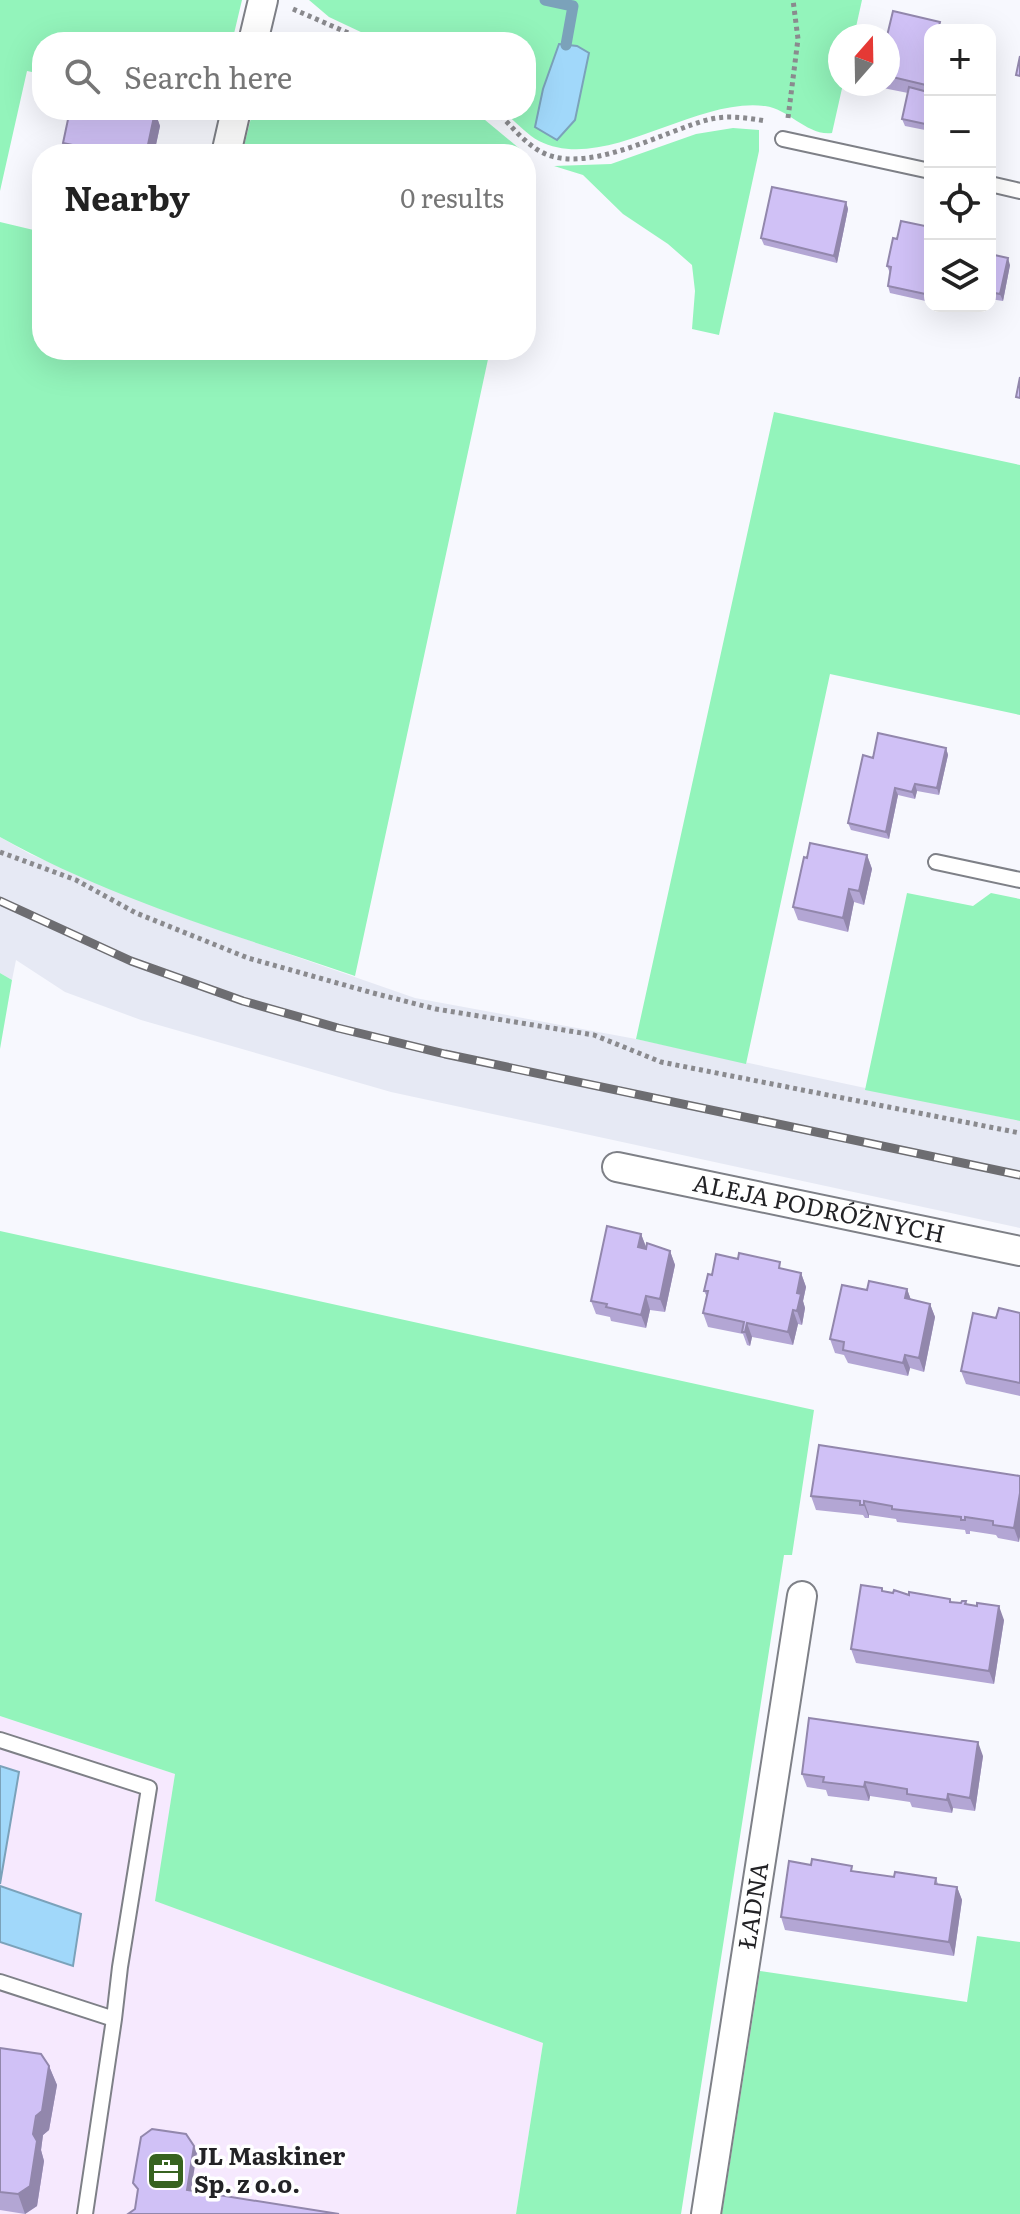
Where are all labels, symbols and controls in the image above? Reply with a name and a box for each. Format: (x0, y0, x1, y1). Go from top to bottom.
north arrow (828, 24, 900, 96)
map controls (924, 24, 996, 312)
button: + (924, 24, 996, 96)
search box (32, 32, 536, 120)
icon: search (60, 54, 104, 98)
text: Search here (124, 54, 292, 98)
button: − (924, 96, 996, 168)
button: locate (924, 168, 996, 240)
text: Nearby (64, 171, 190, 221)
text: 0 results (400, 177, 504, 216)
button: layers (924, 240, 996, 312)
street label: ALEJA PODRÓŻNYCH (690, 1163, 948, 1250)
street label: ŁADNA (727, 1859, 776, 1951)
place label: JL Maskiner Sp. z o.o. (194, 2137, 345, 2200)
office icon: JL Maskiner Sp. z o.o. (145, 2150, 187, 2192)

